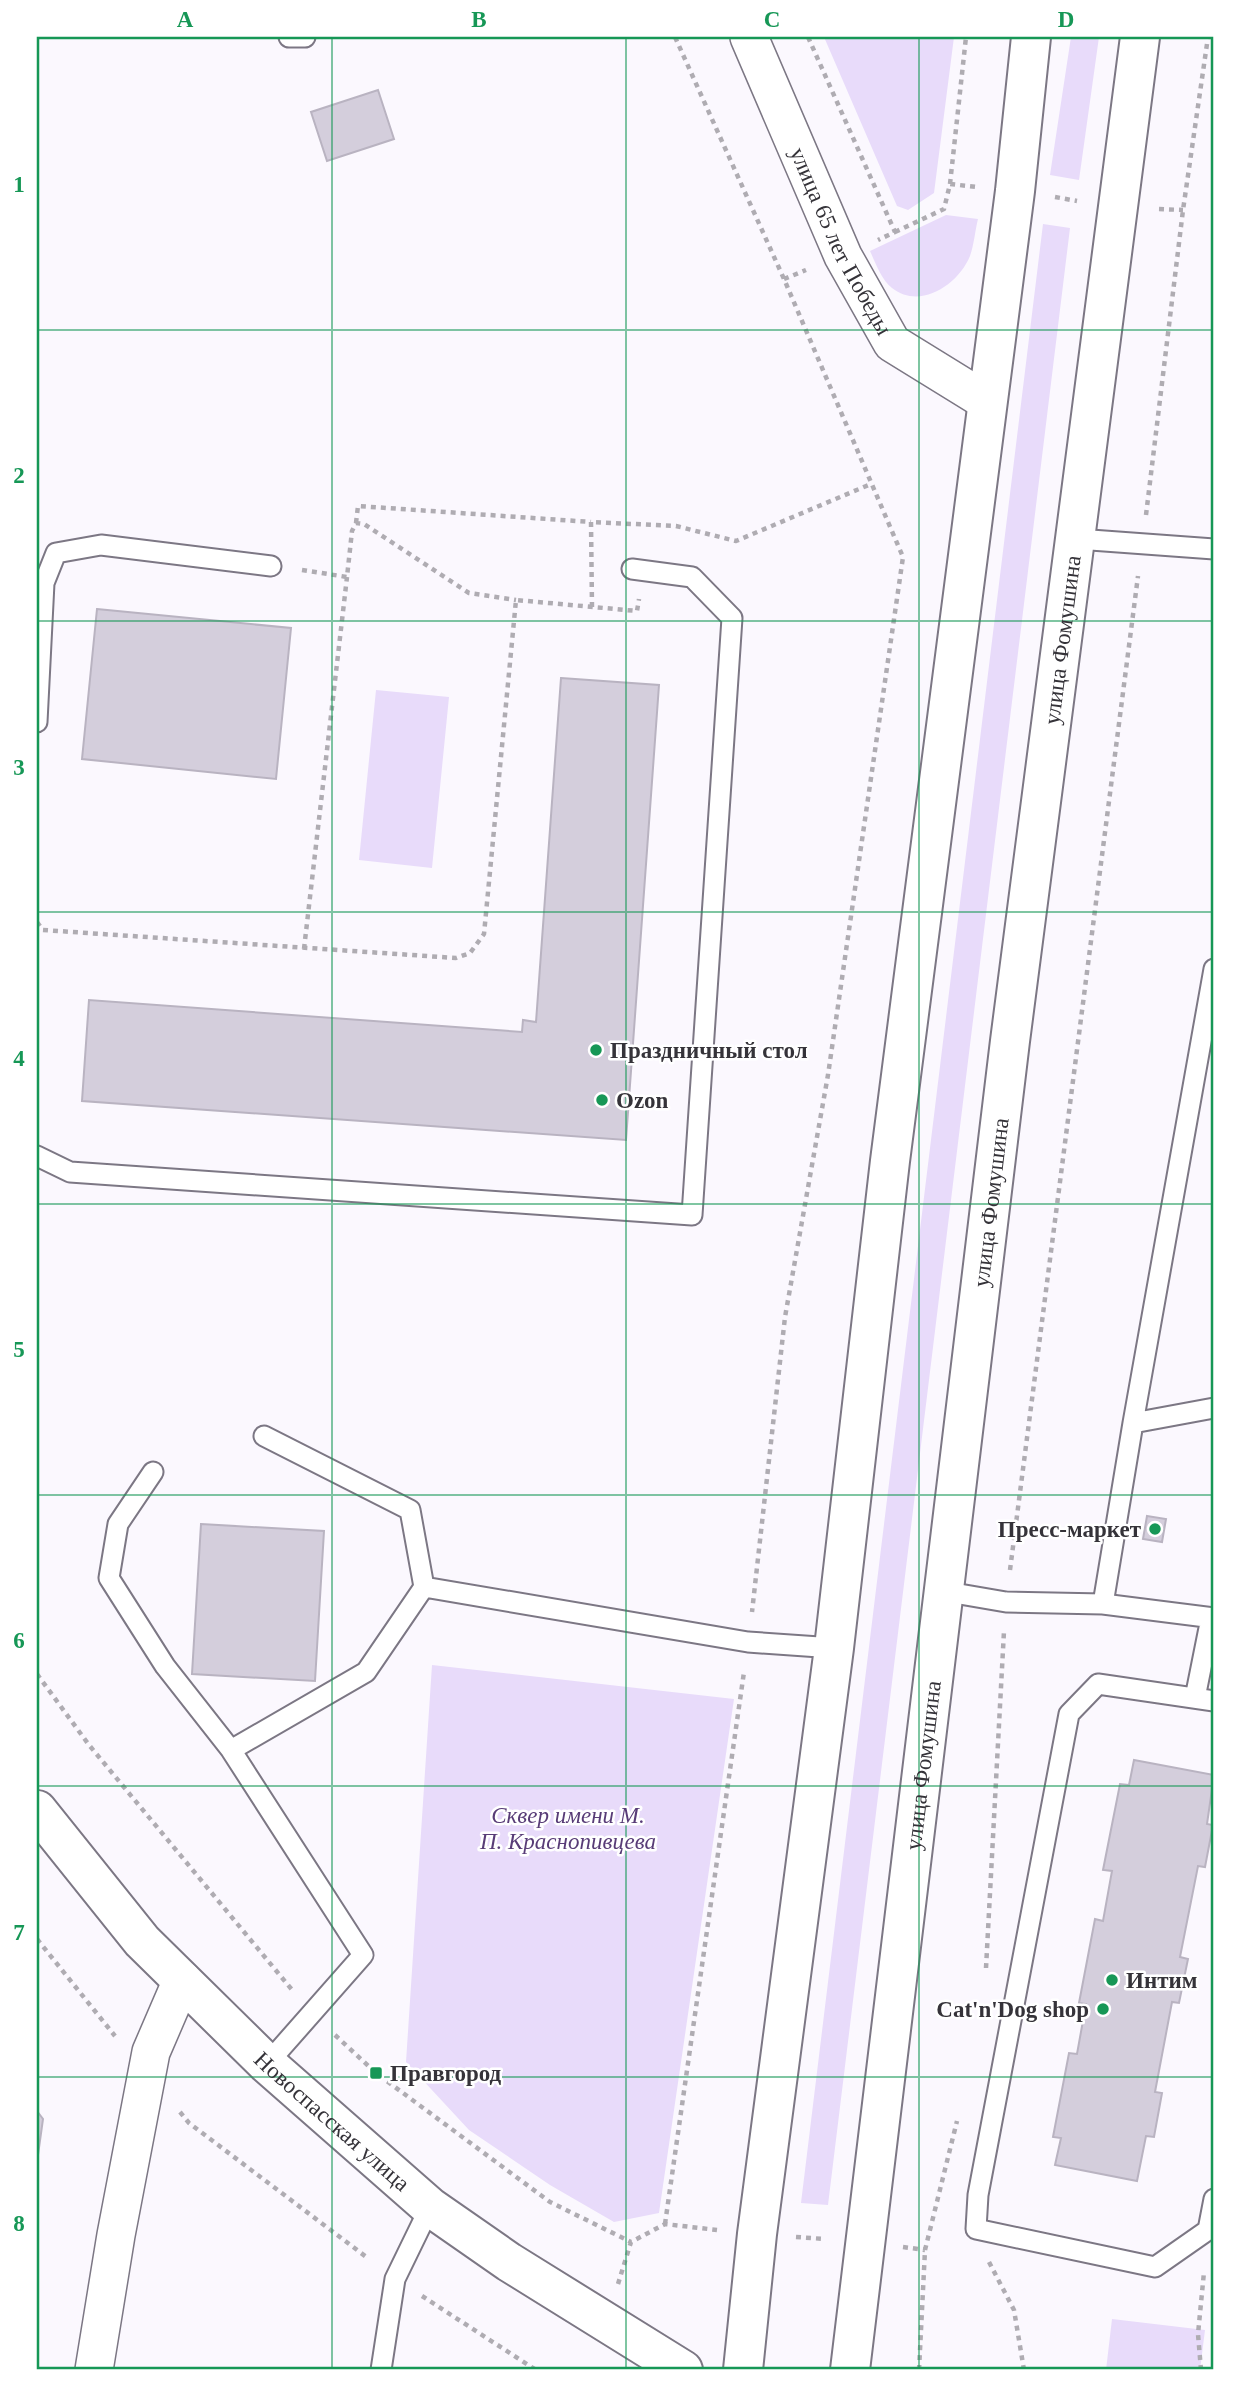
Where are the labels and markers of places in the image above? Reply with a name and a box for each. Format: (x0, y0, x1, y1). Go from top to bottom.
place label: Праздничный стол (610, 1038, 808, 1063)
marker: Праздничный стол (588, 1042, 604, 1058)
place label: Ozon (616, 1088, 669, 1113)
marker: Ozon (594, 1092, 610, 1108)
place label: Пресс-маркет (998, 1517, 1142, 1542)
marker: Пресс-маркет (1147, 1521, 1163, 1537)
place label: Интим (1126, 1968, 1197, 1993)
marker: Интим (1104, 1972, 1120, 1988)
place label: Cat'n'Dog shop (936, 1997, 1089, 2022)
marker: Cat'n'Dog shop (1095, 2001, 1111, 2017)
place label: Правгород (390, 2061, 502, 2086)
marker: Правгород (368, 2065, 384, 2081)

